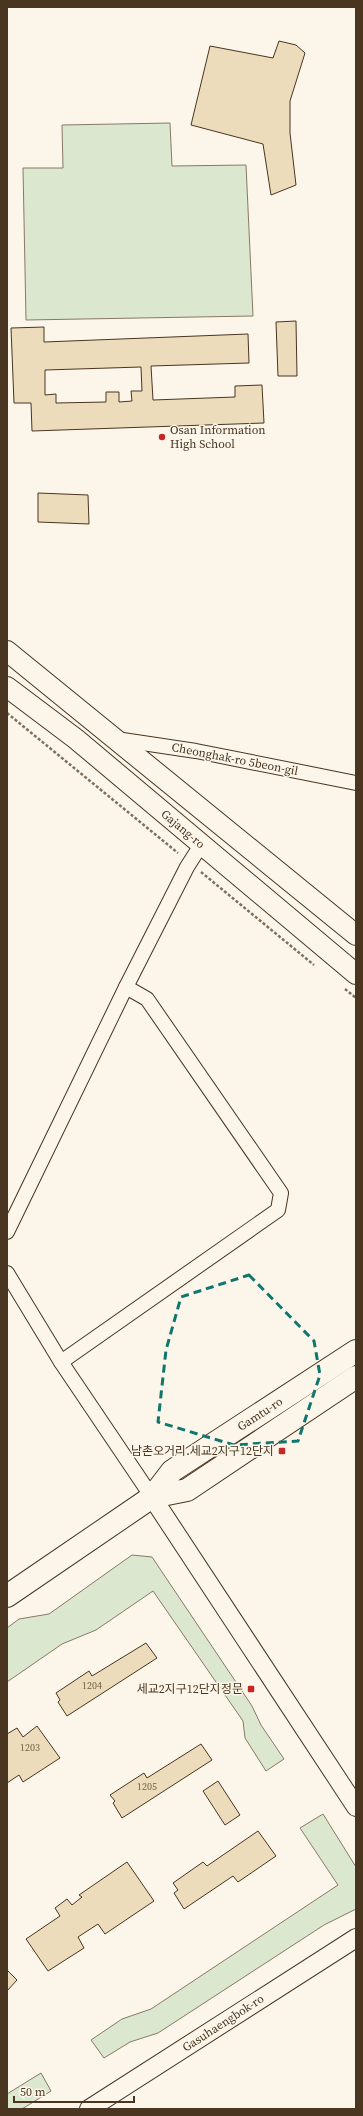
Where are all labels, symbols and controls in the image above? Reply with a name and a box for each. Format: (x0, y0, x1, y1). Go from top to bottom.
place label: Osan Information High School (170, 422, 266, 452)
marker: Osan Information High School (157, 432, 167, 442)
street label: Cheonghak-ro 5beon-gil (170, 739, 300, 779)
street label: Gajang-ro (158, 806, 209, 852)
street label: Gamtu-ro (234, 1393, 286, 1435)
place label: 남촌오거리.세교2지구12단지 (131, 1443, 274, 1459)
marker: 남촌오거리.세교2지구12단지 (277, 1446, 287, 1456)
house number: 1204 (82, 1679, 102, 1692)
place label: 세교2지구12단지정문 (137, 1681, 243, 1697)
marker: 세교2지구12단지정문 (246, 1684, 256, 1694)
house number: 1203 (20, 1741, 40, 1754)
house number: 1205 (137, 1780, 157, 1793)
street label: Gasuhaengbok-ro (179, 1990, 267, 2055)
scale bar (14, 2078, 134, 2104)
text: 50 m (20, 2084, 46, 2100)

